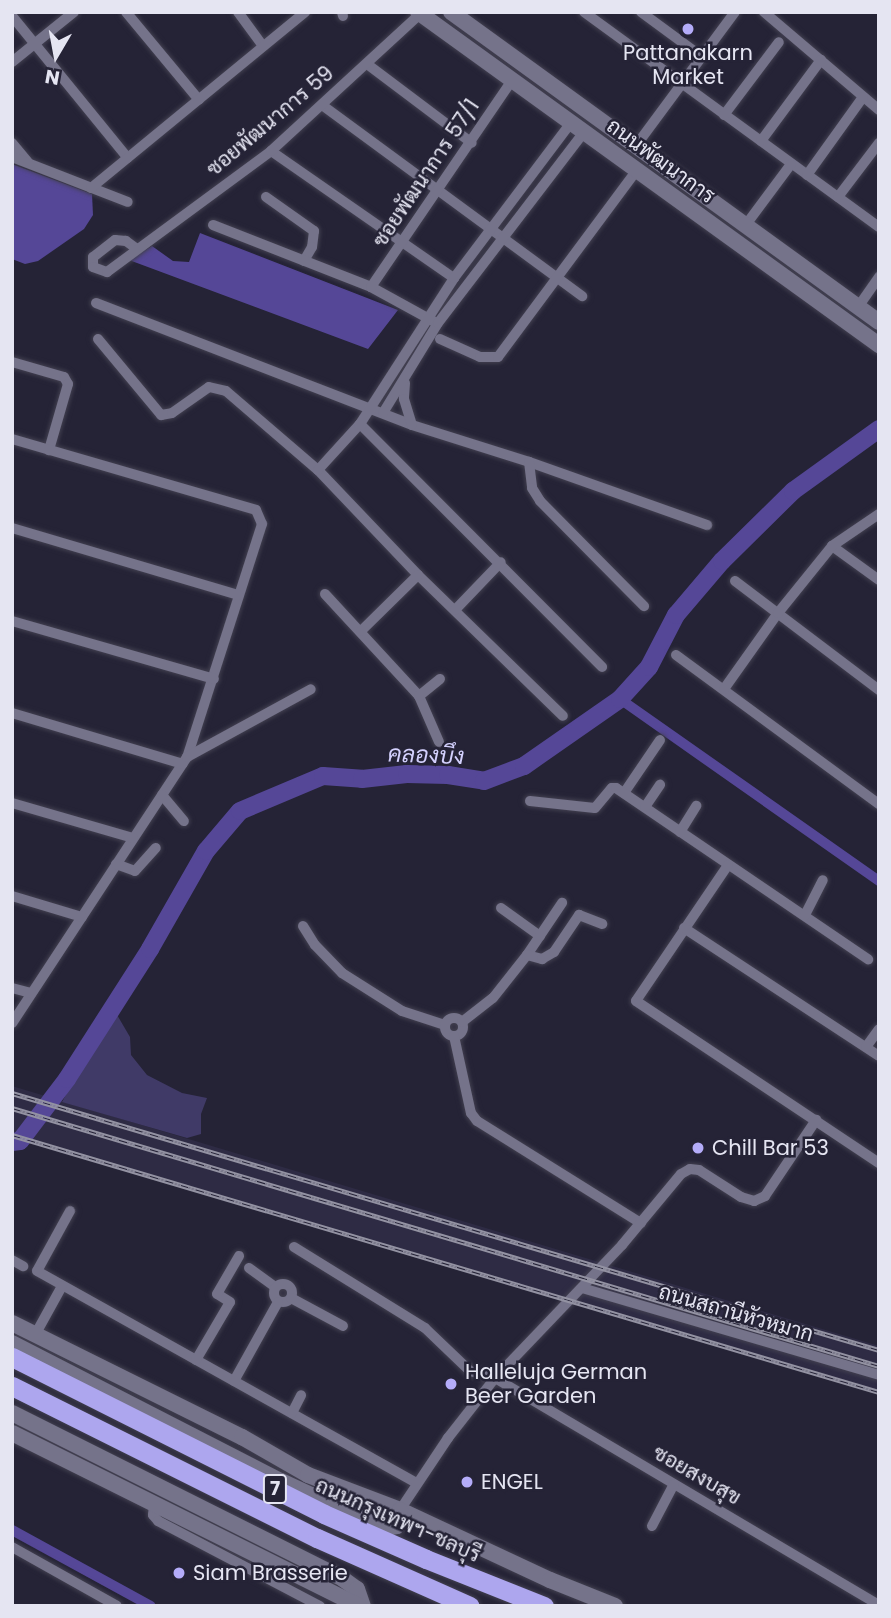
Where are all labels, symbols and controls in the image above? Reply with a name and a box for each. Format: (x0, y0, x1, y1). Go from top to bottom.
north arrow (21, 21, 91, 91)
marker: Pattanakarn Market (680, 21, 696, 37)
place label: Pattanakarn Market (623, 40, 753, 90)
street label: ซอยพัฒนาการ 59 (201, 61, 339, 181)
text: N (43, 63, 62, 92)
street label: ซอยพัฒนาการ 57/1 (367, 94, 485, 252)
street label: ถนนพัฒนาการ (602, 113, 720, 209)
water label: คลองบึง (387, 740, 465, 770)
place label: Chill Bar 53 (712, 1135, 829, 1161)
marker: Chill Bar 53 (690, 1140, 706, 1156)
street label: ถนนสถานีหัวหมาก (656, 1279, 816, 1347)
place label: Halleluja German Beer Garden (465, 1359, 647, 1409)
marker: Halleluja German Beer Garden (443, 1376, 459, 1392)
street label: ซอยสงบสุข (649, 1440, 745, 1510)
place label: ENGEL (481, 1469, 543, 1495)
street label: ถนนกรุงเทพฯ-ชลบุรี (312, 1472, 484, 1568)
road number: 7 (263, 1474, 287, 1504)
marker: ENGEL (459, 1474, 475, 1490)
place label: Siam Brasserie (193, 1560, 348, 1586)
marker: Siam Brasserie (171, 1565, 187, 1581)

